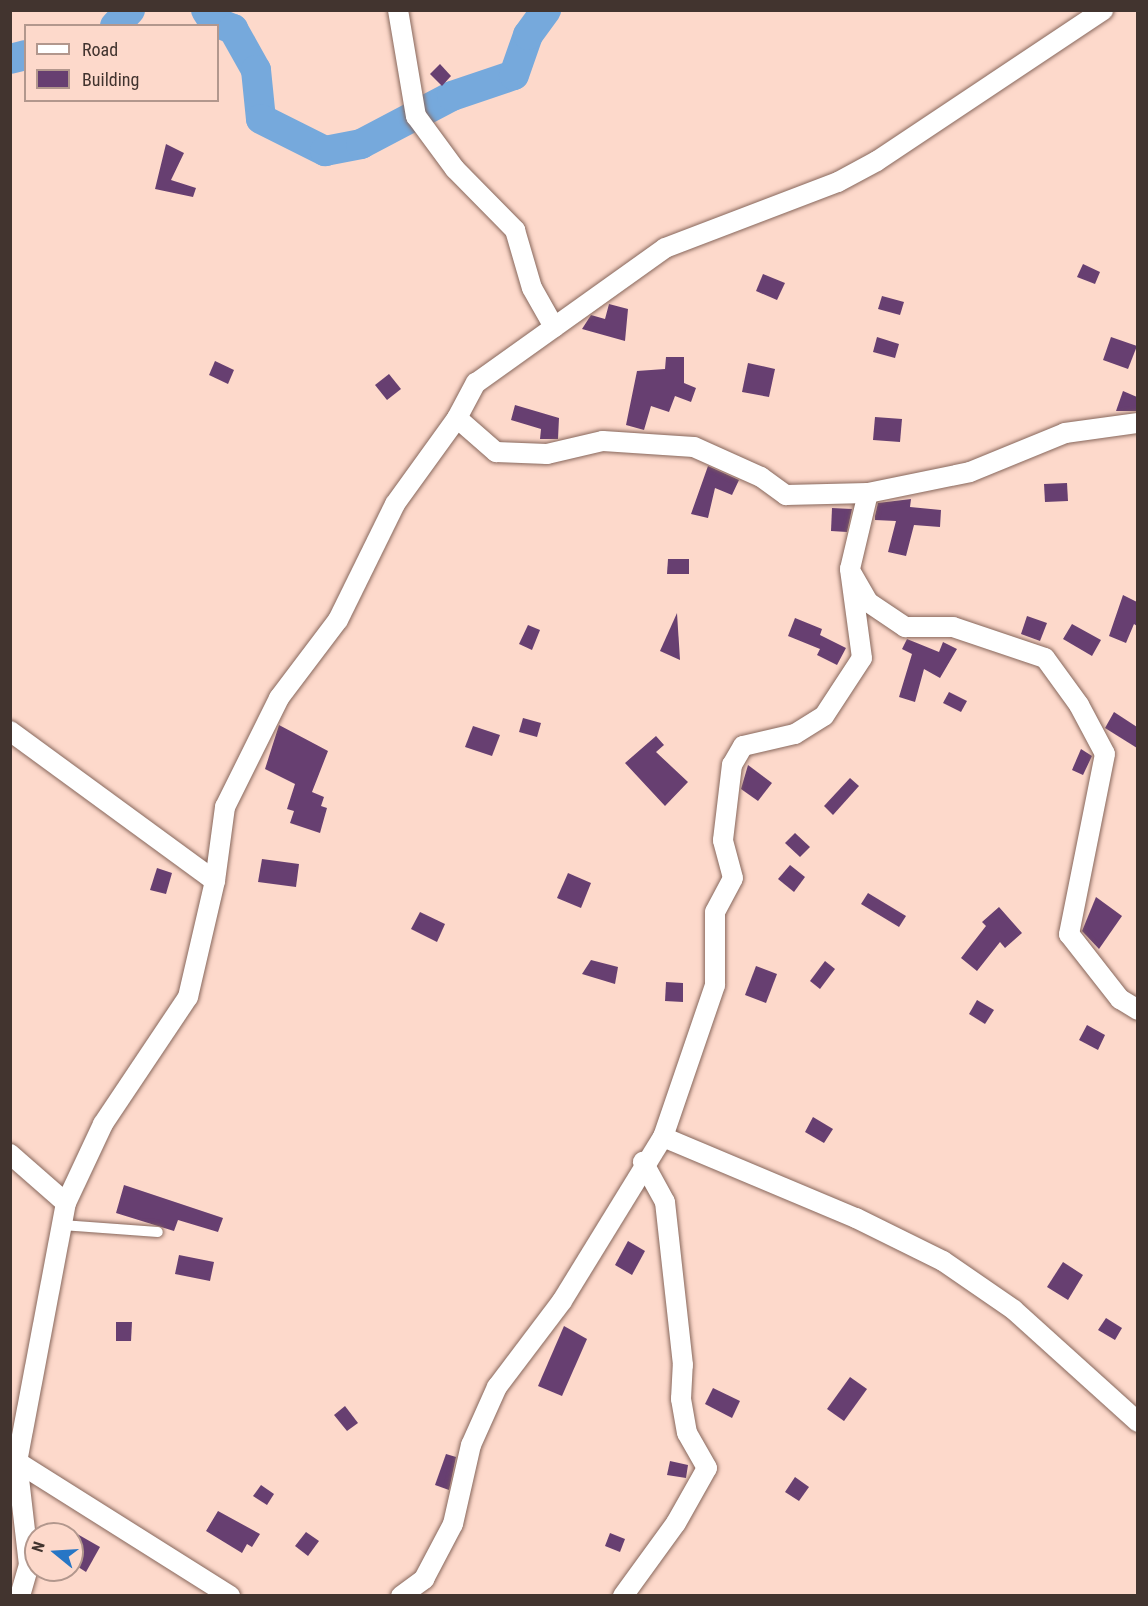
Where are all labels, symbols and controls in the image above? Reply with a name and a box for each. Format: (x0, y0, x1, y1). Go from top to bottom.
legend (24, 24, 219, 102)
text: Road (82, 39, 118, 60)
text: Building (82, 69, 139, 90)
north arrow (24, 1522, 84, 1582)
text: N (28, 1539, 49, 1555)

